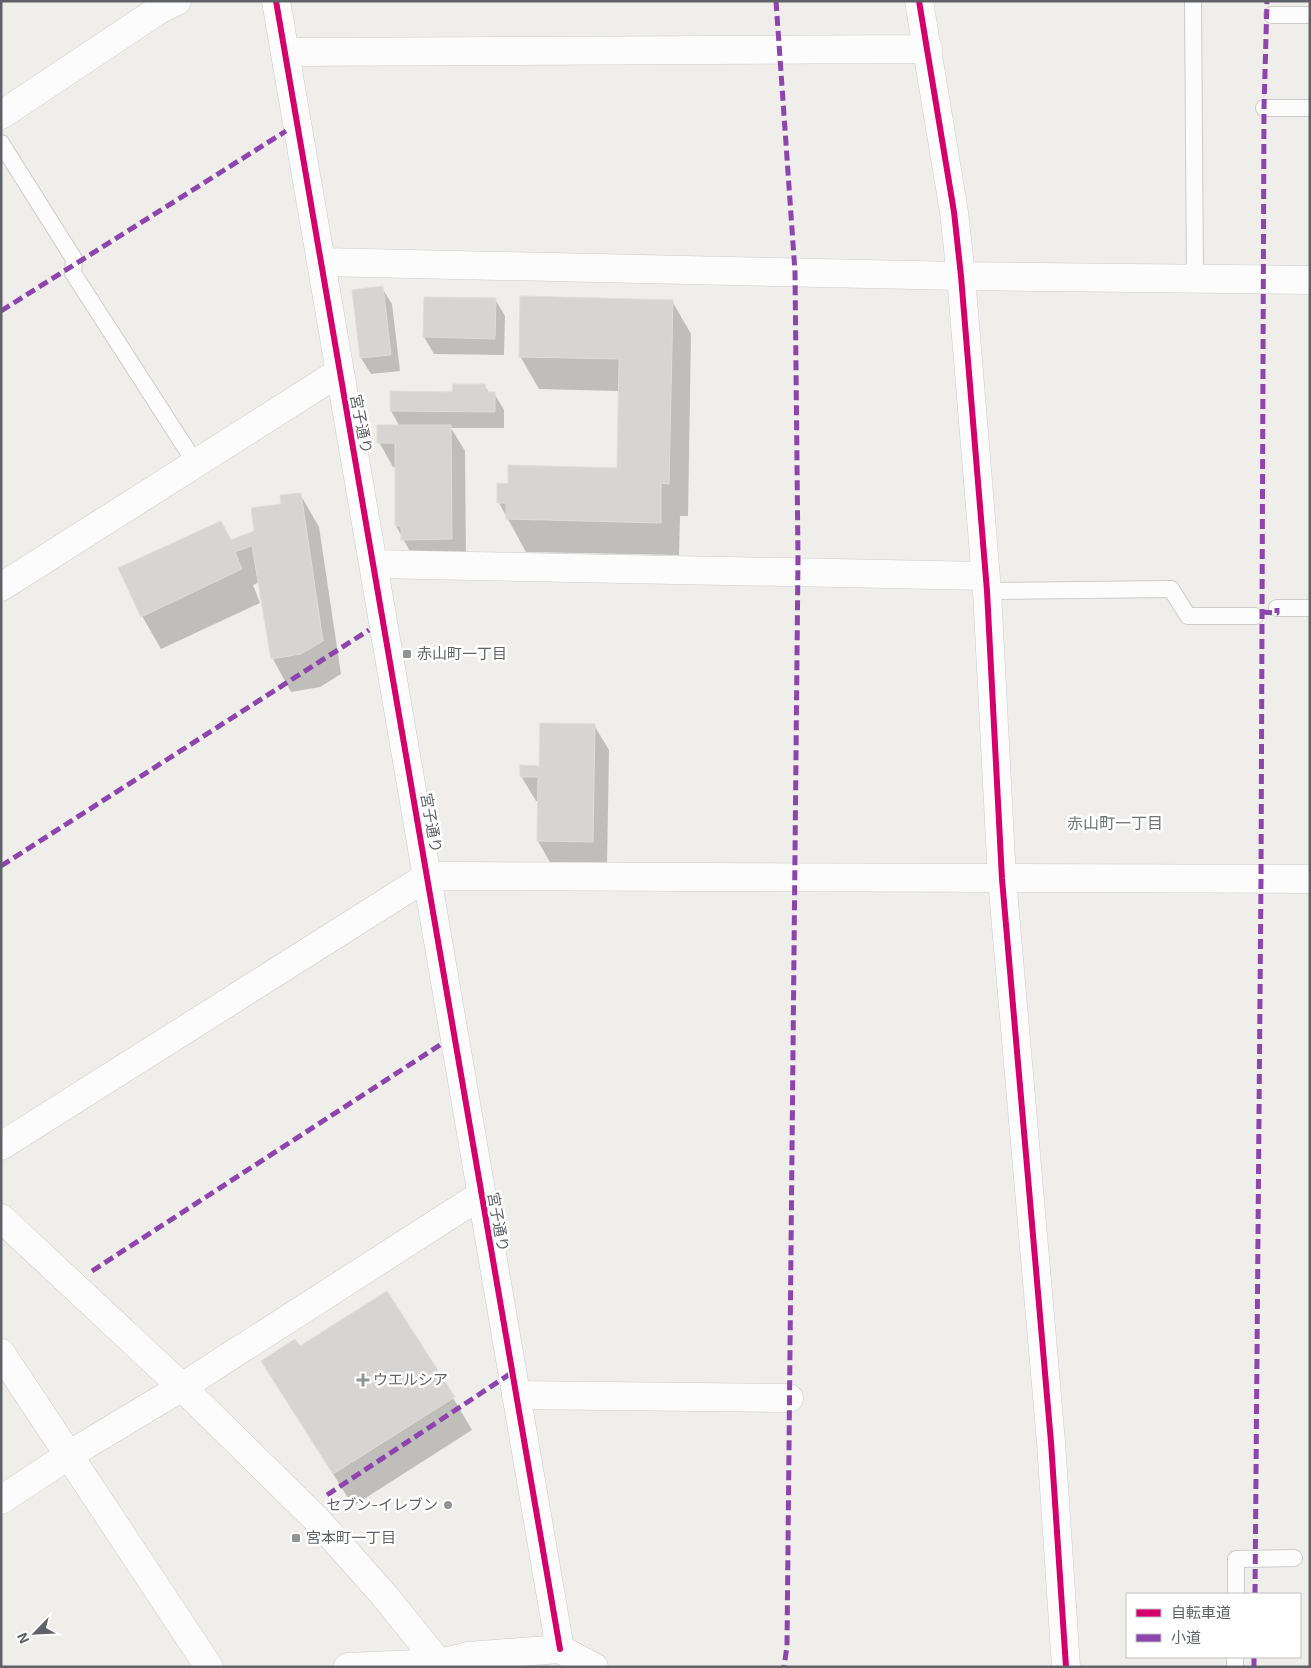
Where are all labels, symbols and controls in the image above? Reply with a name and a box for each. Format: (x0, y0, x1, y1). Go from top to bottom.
street label: 宮子通り (347, 393, 377, 455)
place label: 赤山町一丁目 (417, 644, 507, 662)
marker: 赤山町一丁目 (401, 648, 413, 660)
street label: 宮子通り (418, 792, 446, 854)
district label: 赤山町一丁目 (1067, 813, 1163, 832)
street label: 宮子通り (485, 1191, 513, 1253)
place label: ウエルシア (373, 1370, 448, 1388)
marker: ウエルシア (357, 1374, 369, 1386)
place label: セブン-イレブン (326, 1495, 438, 1513)
marker: セブン-イレブン (442, 1499, 454, 1511)
place label: 宮本町一丁目 (306, 1528, 396, 1546)
marker: 宮本町一丁目 (290, 1532, 302, 1544)
legend (1126, 1593, 1301, 1658)
text: 自転車道 (1171, 1603, 1231, 1621)
north arrow (10, 1608, 60, 1658)
text: 小道 (1171, 1628, 1201, 1646)
text: N (13, 1630, 32, 1647)

